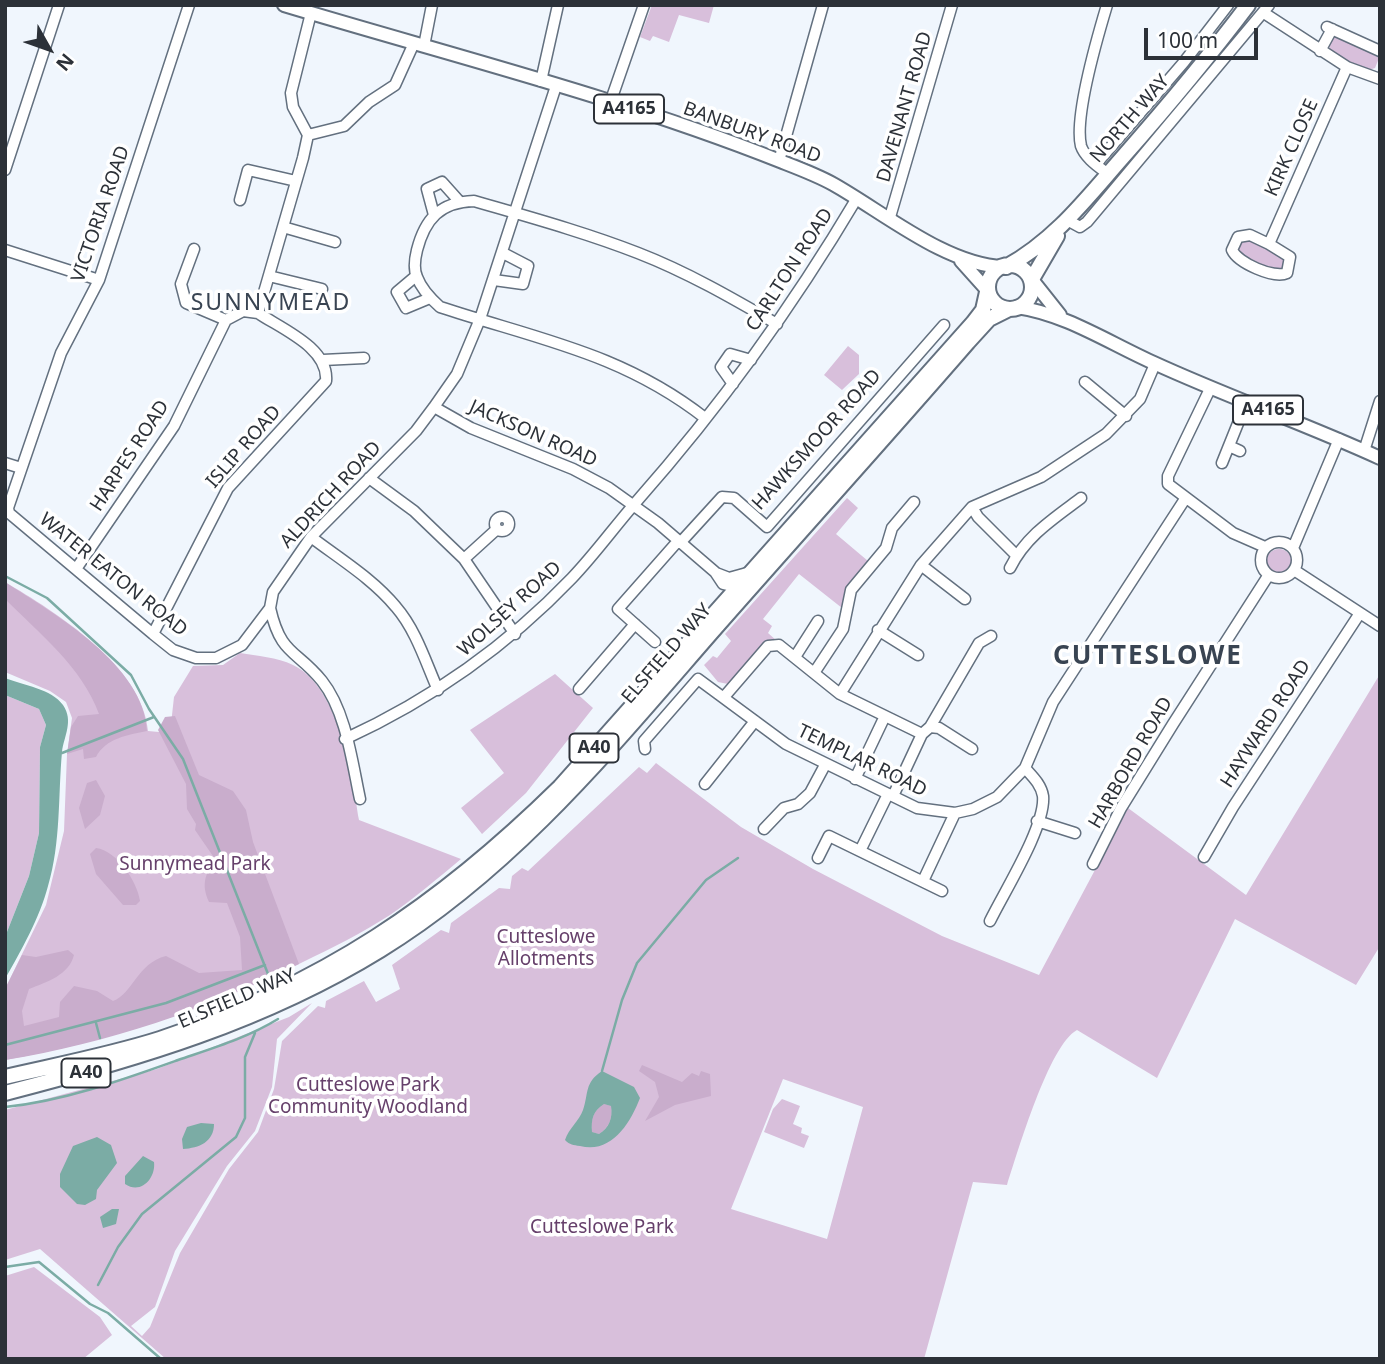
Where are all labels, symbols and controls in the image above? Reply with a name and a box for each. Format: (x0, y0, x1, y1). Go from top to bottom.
north arrow (14, 14, 84, 84)
scale bar (1147, 14, 1261, 58)
text: 100 m (1157, 26, 1218, 54)
street label: DAVENANT ROAD (873, 29, 937, 185)
text: N (50, 48, 80, 77)
street label: NORTH WAY (1086, 70, 1174, 168)
road number: A4165 (594, 94, 664, 124)
street label: KIRK CLOSE (1260, 96, 1324, 200)
street label: BANBURY ROAD (680, 97, 824, 169)
street label: VICTORIA ROAD (67, 143, 135, 285)
street label: CARLTON ROAD (742, 204, 838, 336)
district label: SUNNYMEAD (192, 289, 350, 317)
street label: HAWKSMOOR ROAD (748, 365, 886, 515)
street label: HARPES ROAD (86, 396, 174, 516)
street label: JACKSON ROAD (465, 396, 601, 472)
road number: A4165 (1233, 396, 1303, 424)
street label: ISLIP ROAD (202, 401, 286, 493)
street label: ALDRICH ROAD (276, 437, 386, 553)
street label: WATER EATON ROAD (34, 508, 192, 642)
street label: WOLSEY ROAD (454, 557, 566, 661)
street label: ELSFIELD WAY (617, 599, 717, 709)
district label: CUTTESLOWE (1054, 641, 1242, 673)
street label: HAYWARD ROAD (1216, 656, 1316, 792)
street label: HARBORD ROAD (1084, 693, 1178, 833)
street label: TEMPLAR ROAD (794, 720, 930, 802)
road number: A40 (570, 734, 618, 762)
park label: Sunnymead Park (119, 854, 271, 876)
park label: Cutteslowe Allotments (497, 927, 595, 971)
street label: ELSFIELD WAY (175, 964, 299, 1034)
road number: A40 (62, 1058, 110, 1088)
park label: Cutteslowe Park Community Woodland (268, 1075, 468, 1119)
park label: Cutteslowe Park (530, 1217, 674, 1239)

